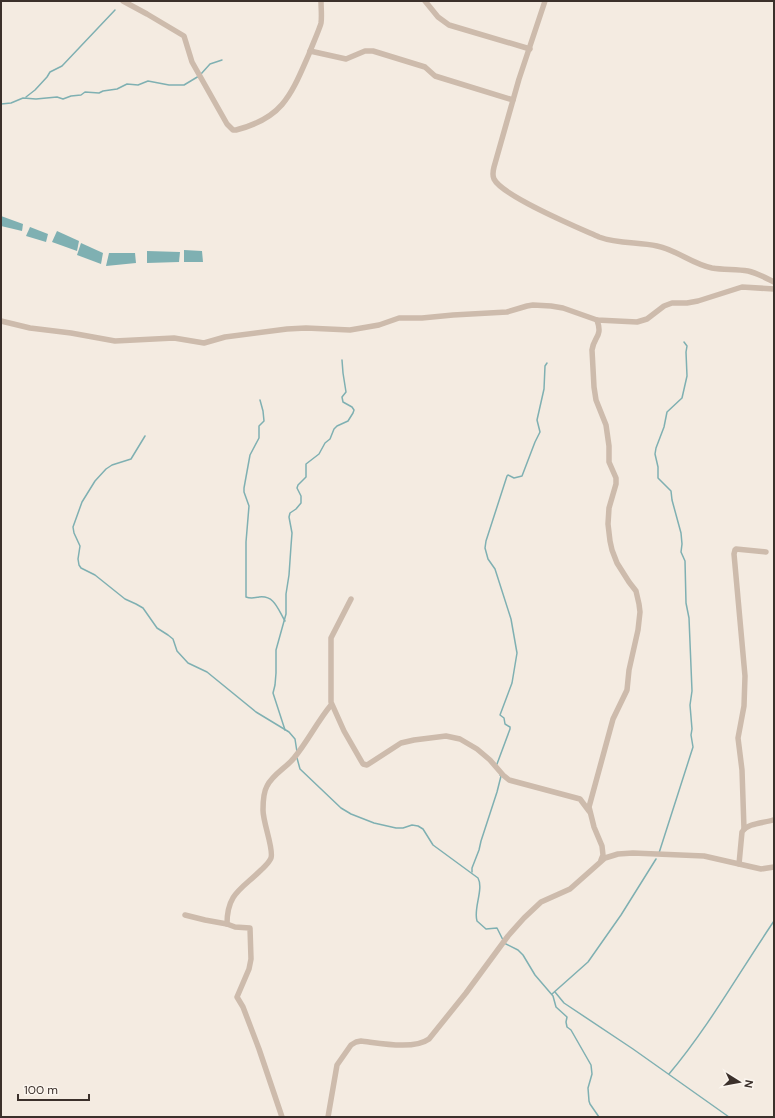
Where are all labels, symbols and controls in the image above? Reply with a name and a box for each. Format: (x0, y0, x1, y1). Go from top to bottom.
north arrow (719, 1062, 759, 1102)
scale bar (18, 1076, 89, 1102)
text: N (741, 1079, 756, 1089)
text: 100 m (24, 1082, 58, 1098)

